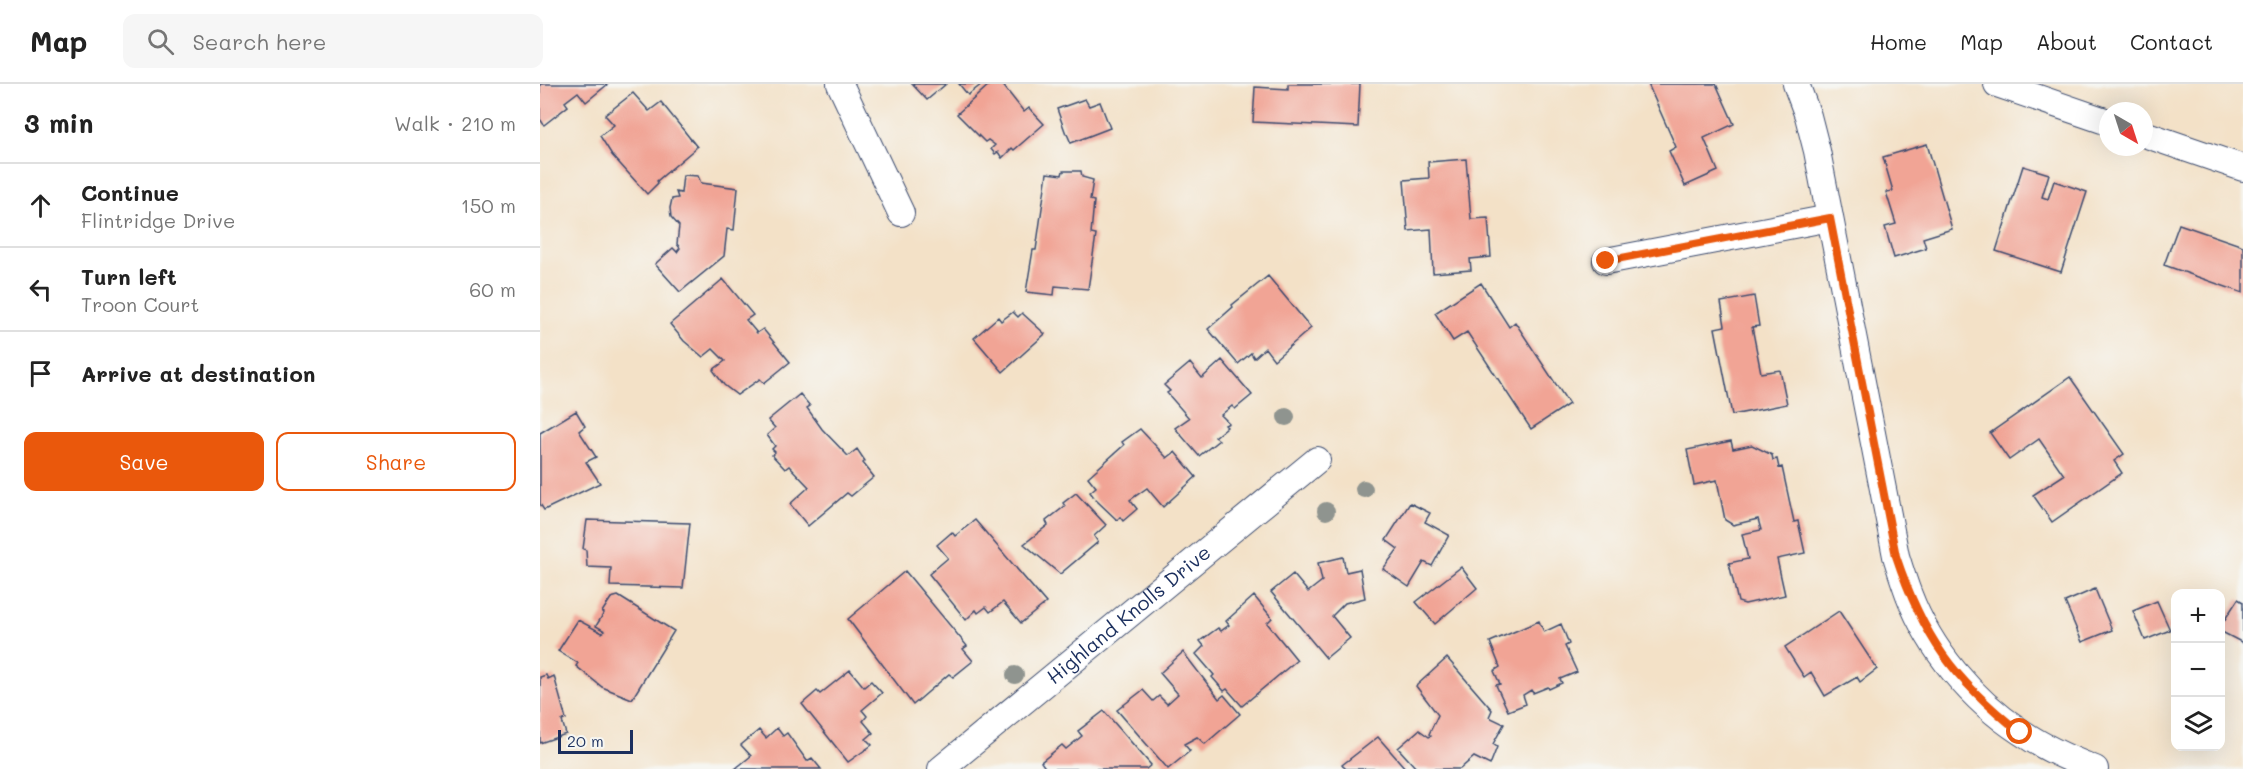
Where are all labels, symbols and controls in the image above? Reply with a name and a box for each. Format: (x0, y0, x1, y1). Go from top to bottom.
search box (123, 14, 543, 68)
text: Map (30, 23, 87, 59)
icon: search (144, 25, 177, 58)
text: Search here (192, 27, 326, 56)
text: Home (1870, 28, 1927, 55)
text: Map (1960, 28, 2003, 55)
text: About (2036, 28, 2097, 55)
text: Contact (2130, 28, 2213, 55)
north arrow (2099, 102, 2153, 156)
text: 3 min (24, 106, 93, 140)
text: Walk · 210 m (394, 110, 516, 136)
text: Continue (81, 178, 179, 207)
icon: ahead (24, 189, 57, 222)
text: 150 m (461, 192, 516, 218)
text: Flintridge Drive (81, 207, 235, 233)
route end (1592, 247, 1618, 273)
text: Turn left (81, 262, 177, 291)
icon: left (24, 273, 57, 306)
text: 60 m (469, 276, 516, 302)
text: Troon Court (81, 291, 199, 317)
icon: arrive (24, 357, 57, 390)
text: Arrive at destination (81, 359, 316, 388)
button: Save (24, 432, 264, 491)
button: Share (276, 432, 516, 491)
street label: Highland Knolls Drive (1041, 539, 1216, 689)
map controls (2171, 589, 2225, 751)
button: + (2171, 589, 2225, 643)
button: − (2171, 643, 2225, 697)
button: layers (2171, 697, 2225, 751)
route start (2006, 718, 2032, 744)
scale bar (558, 727, 633, 754)
text: 20 m (567, 730, 604, 751)

